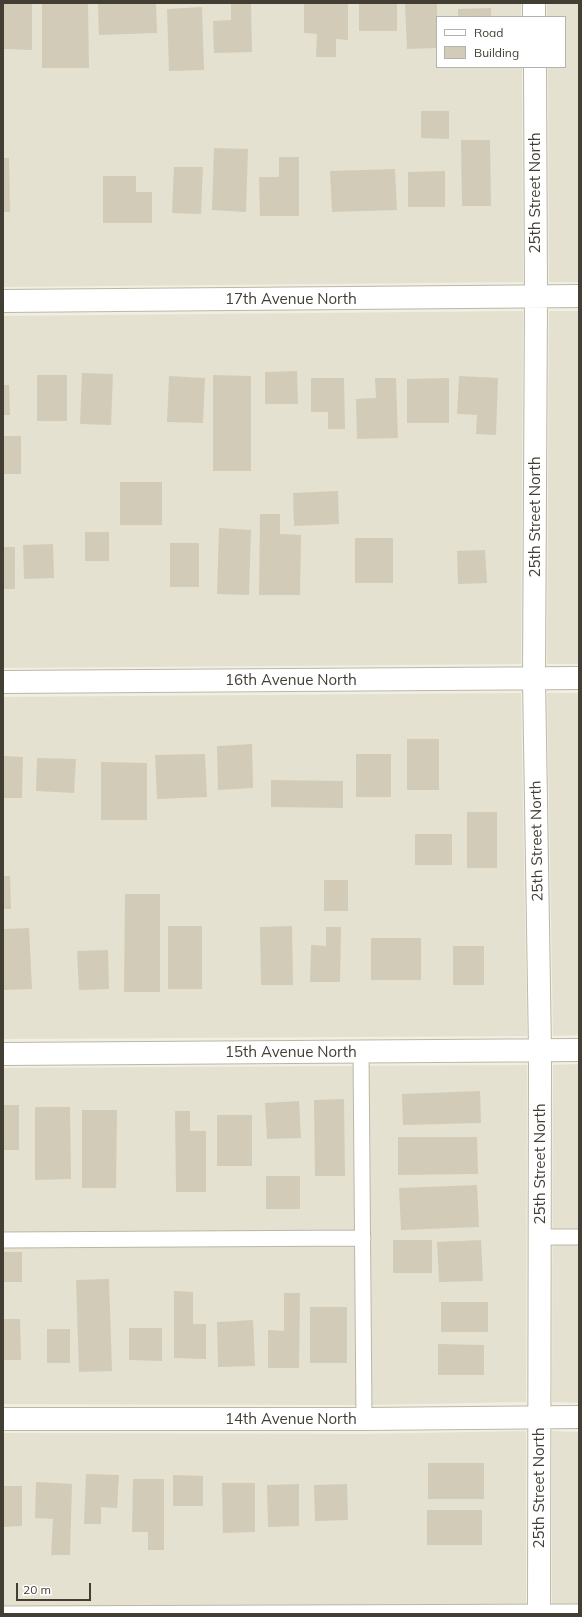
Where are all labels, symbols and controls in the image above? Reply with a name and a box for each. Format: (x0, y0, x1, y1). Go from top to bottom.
legend (436, 16, 566, 68)
text: Road (474, 25, 503, 40)
text: Building (474, 45, 519, 60)
street label: 25th Street North (526, 132, 544, 254)
street label: 17th Avenue North (225, 290, 357, 308)
street label: 25th Street North (526, 456, 544, 578)
street label: 16th Avenue North (225, 671, 357, 689)
street label: 25th Street North (527, 780, 547, 902)
street label: 15th Avenue North (225, 1043, 357, 1061)
street label: 25th Street North (531, 1103, 549, 1225)
street label: 14th Avenue North (225, 1410, 357, 1428)
street label: 25th Street North (530, 1427, 548, 1549)
scale bar (18, 1575, 93, 1601)
text: 20 m (23, 1582, 51, 1597)

